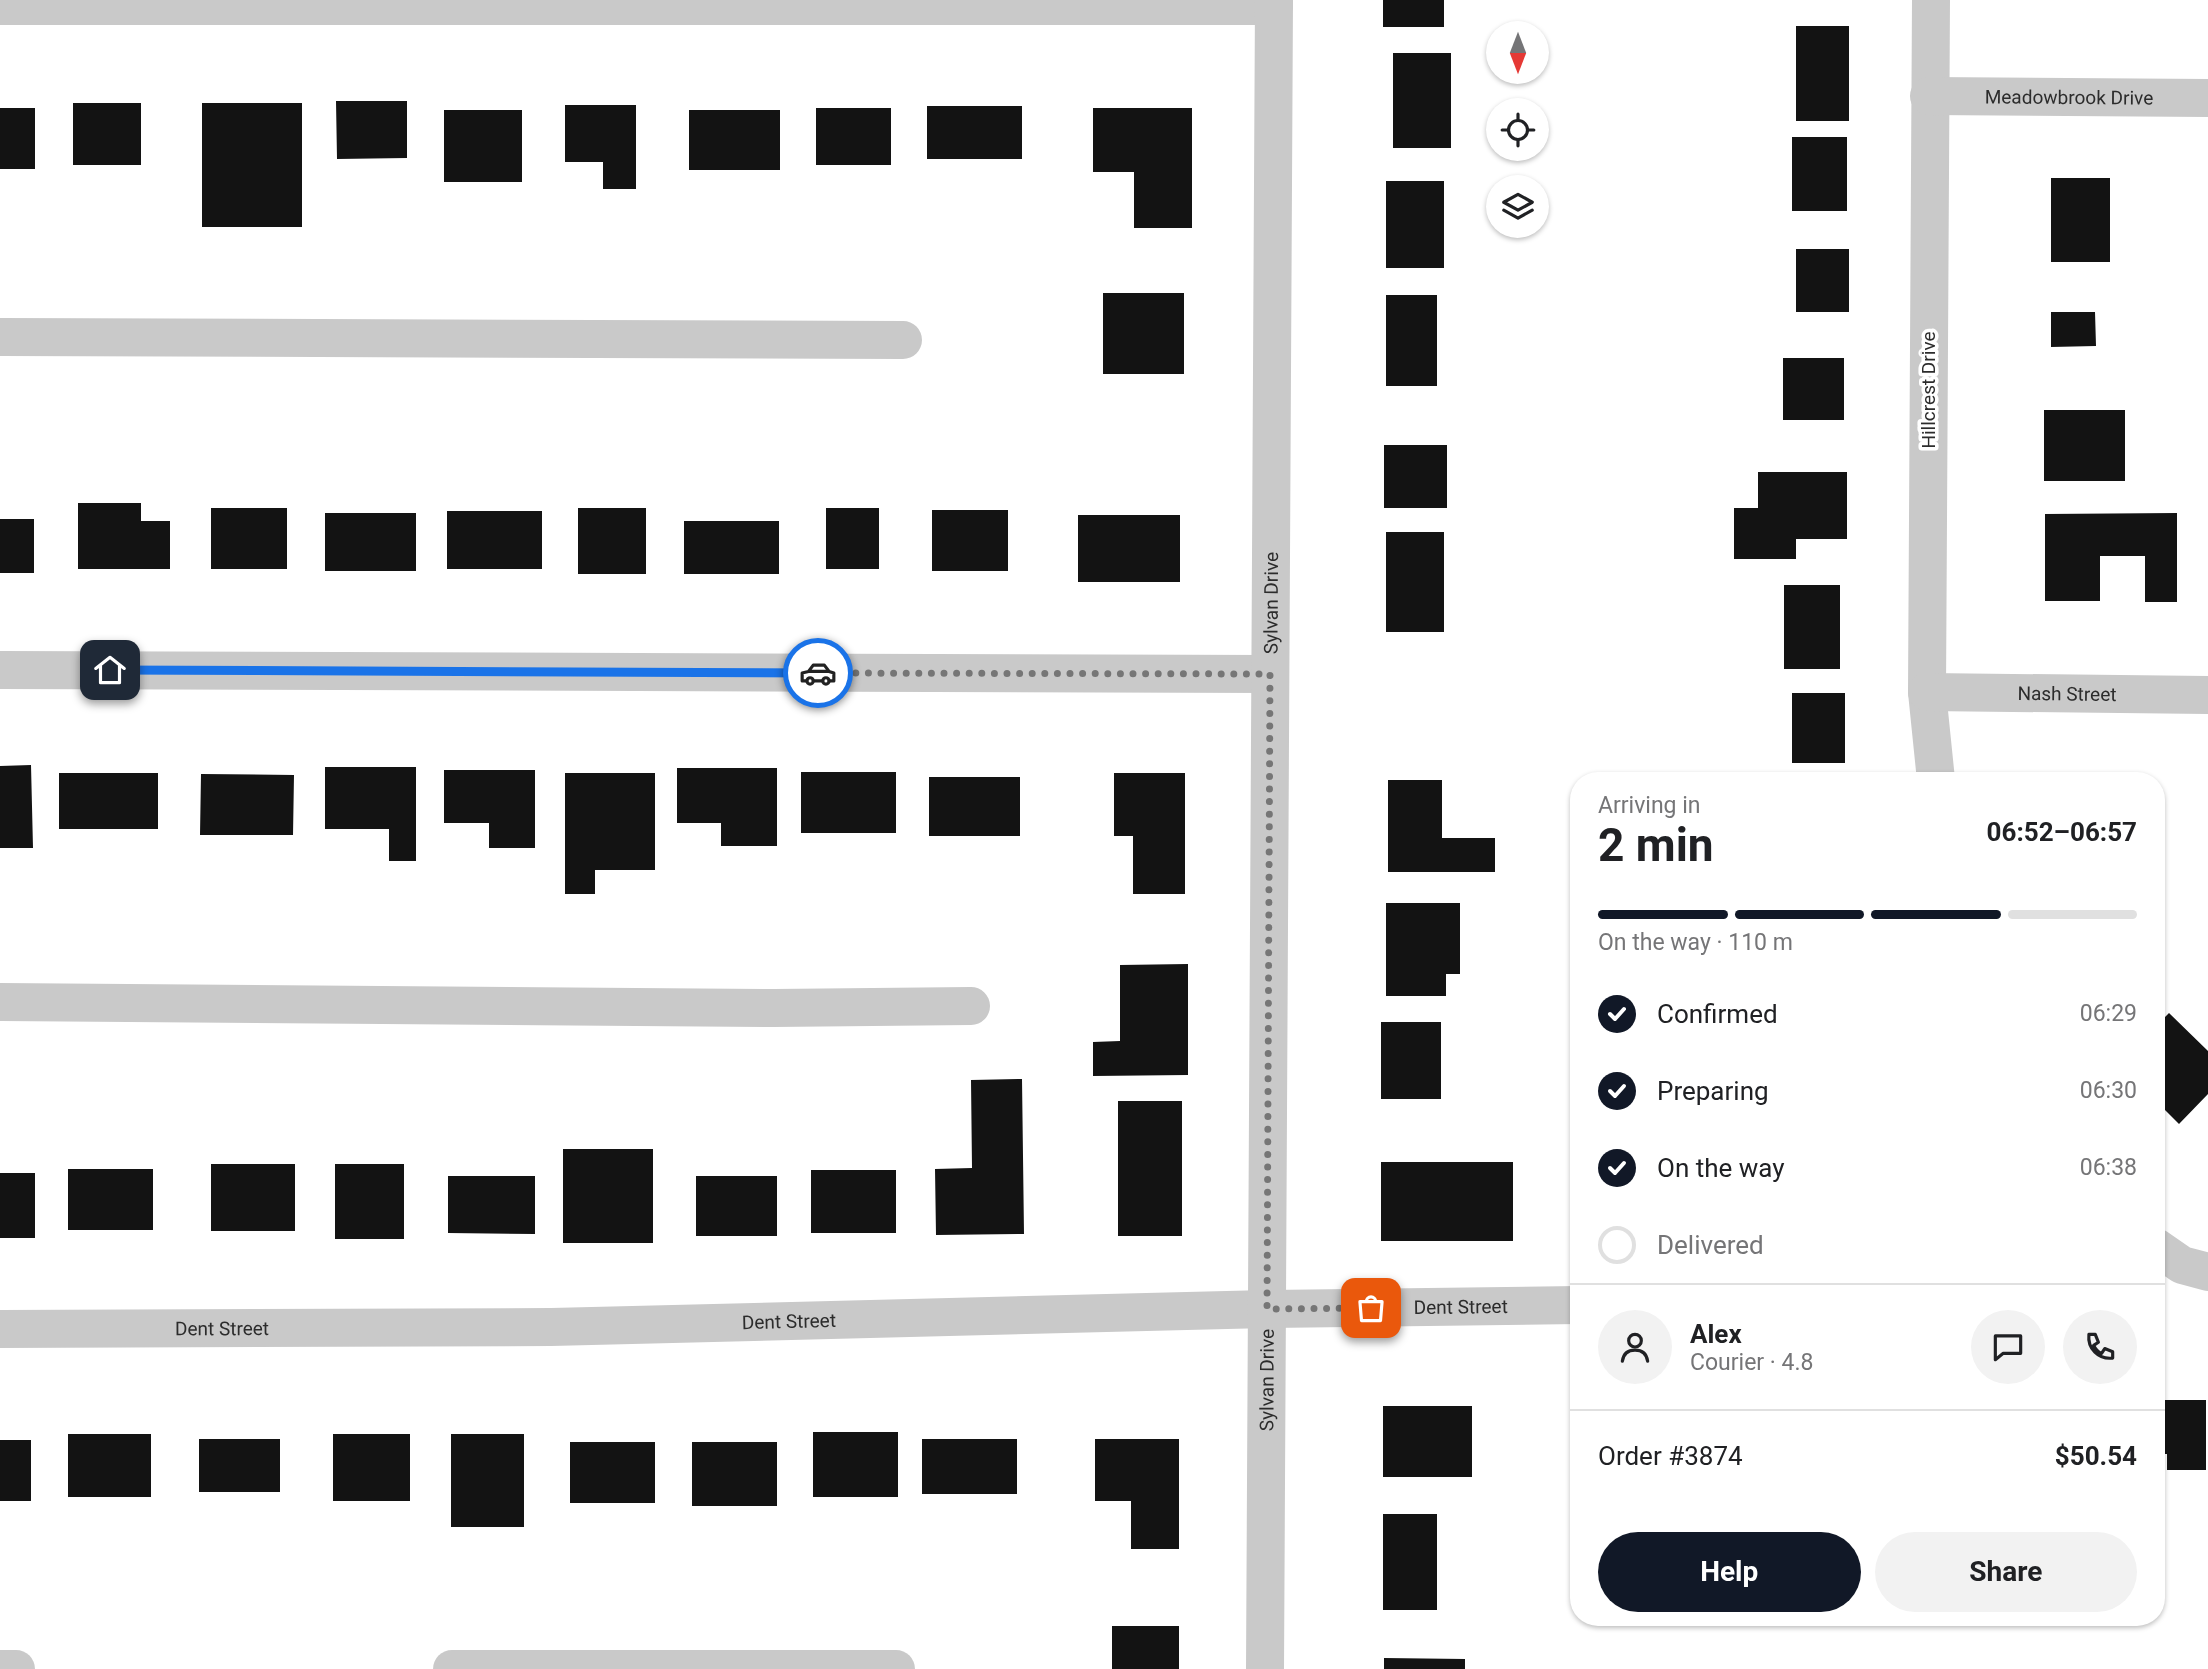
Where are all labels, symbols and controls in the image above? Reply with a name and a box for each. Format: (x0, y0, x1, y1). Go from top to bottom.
north arrow (1486, 21, 1549, 84)
map controls (1486, 21, 1549, 238)
street label: Meadowbrook Drive (1985, 85, 2153, 110)
button: locate (1486, 98, 1549, 161)
button: layers (1486, 175, 1549, 238)
street label: Hillcrest Drive (1917, 331, 1940, 449)
street label: Sylvan Drive (1259, 552, 1283, 654)
courier (783, 638, 853, 708)
pin (80, 640, 140, 700)
icon: home (91, 651, 129, 689)
icon: car (799, 654, 837, 692)
street label: Nash Street (2017, 682, 2117, 706)
text: Arriving in (1598, 792, 1701, 819)
text: 06:52–06:57 (1987, 817, 2137, 847)
text: 2 min (1598, 818, 1714, 872)
text: On the way · 110 m (1598, 929, 1793, 956)
icon: check (1598, 995, 1636, 1033)
text: Confirmed (1657, 999, 1778, 1029)
text: 06:29 (2080, 1000, 2137, 1027)
icon: check (1598, 1072, 1636, 1110)
text: Preparing (1657, 1076, 1769, 1106)
text: 06:30 (2080, 1077, 2137, 1104)
icon: check (1598, 1149, 1636, 1187)
text: On the way (1657, 1153, 1785, 1183)
text: 06:38 (2080, 1154, 2137, 1181)
text: Delivered (1657, 1230, 1764, 1260)
pin (1341, 1278, 1401, 1338)
icon: bag (1352, 1289, 1390, 1327)
street label: Dent Street (1414, 1295, 1508, 1319)
street label: Dent Street (742, 1309, 836, 1334)
button: person (1598, 1310, 1672, 1384)
button: chat (1971, 1310, 2045, 1384)
button: phone (2063, 1310, 2137, 1384)
street label: Dent Street (175, 1317, 269, 1340)
text: Alex (1690, 1319, 1742, 1349)
street label: Sylvan Drive (1255, 1329, 1279, 1431)
text: Courier · 4.8 (1690, 1349, 1813, 1376)
text: Order #3874 (1598, 1441, 1743, 1471)
text: $50.54 (2055, 1441, 2137, 1471)
button: Help (1598, 1532, 1861, 1612)
button: Share (1875, 1532, 2137, 1612)

